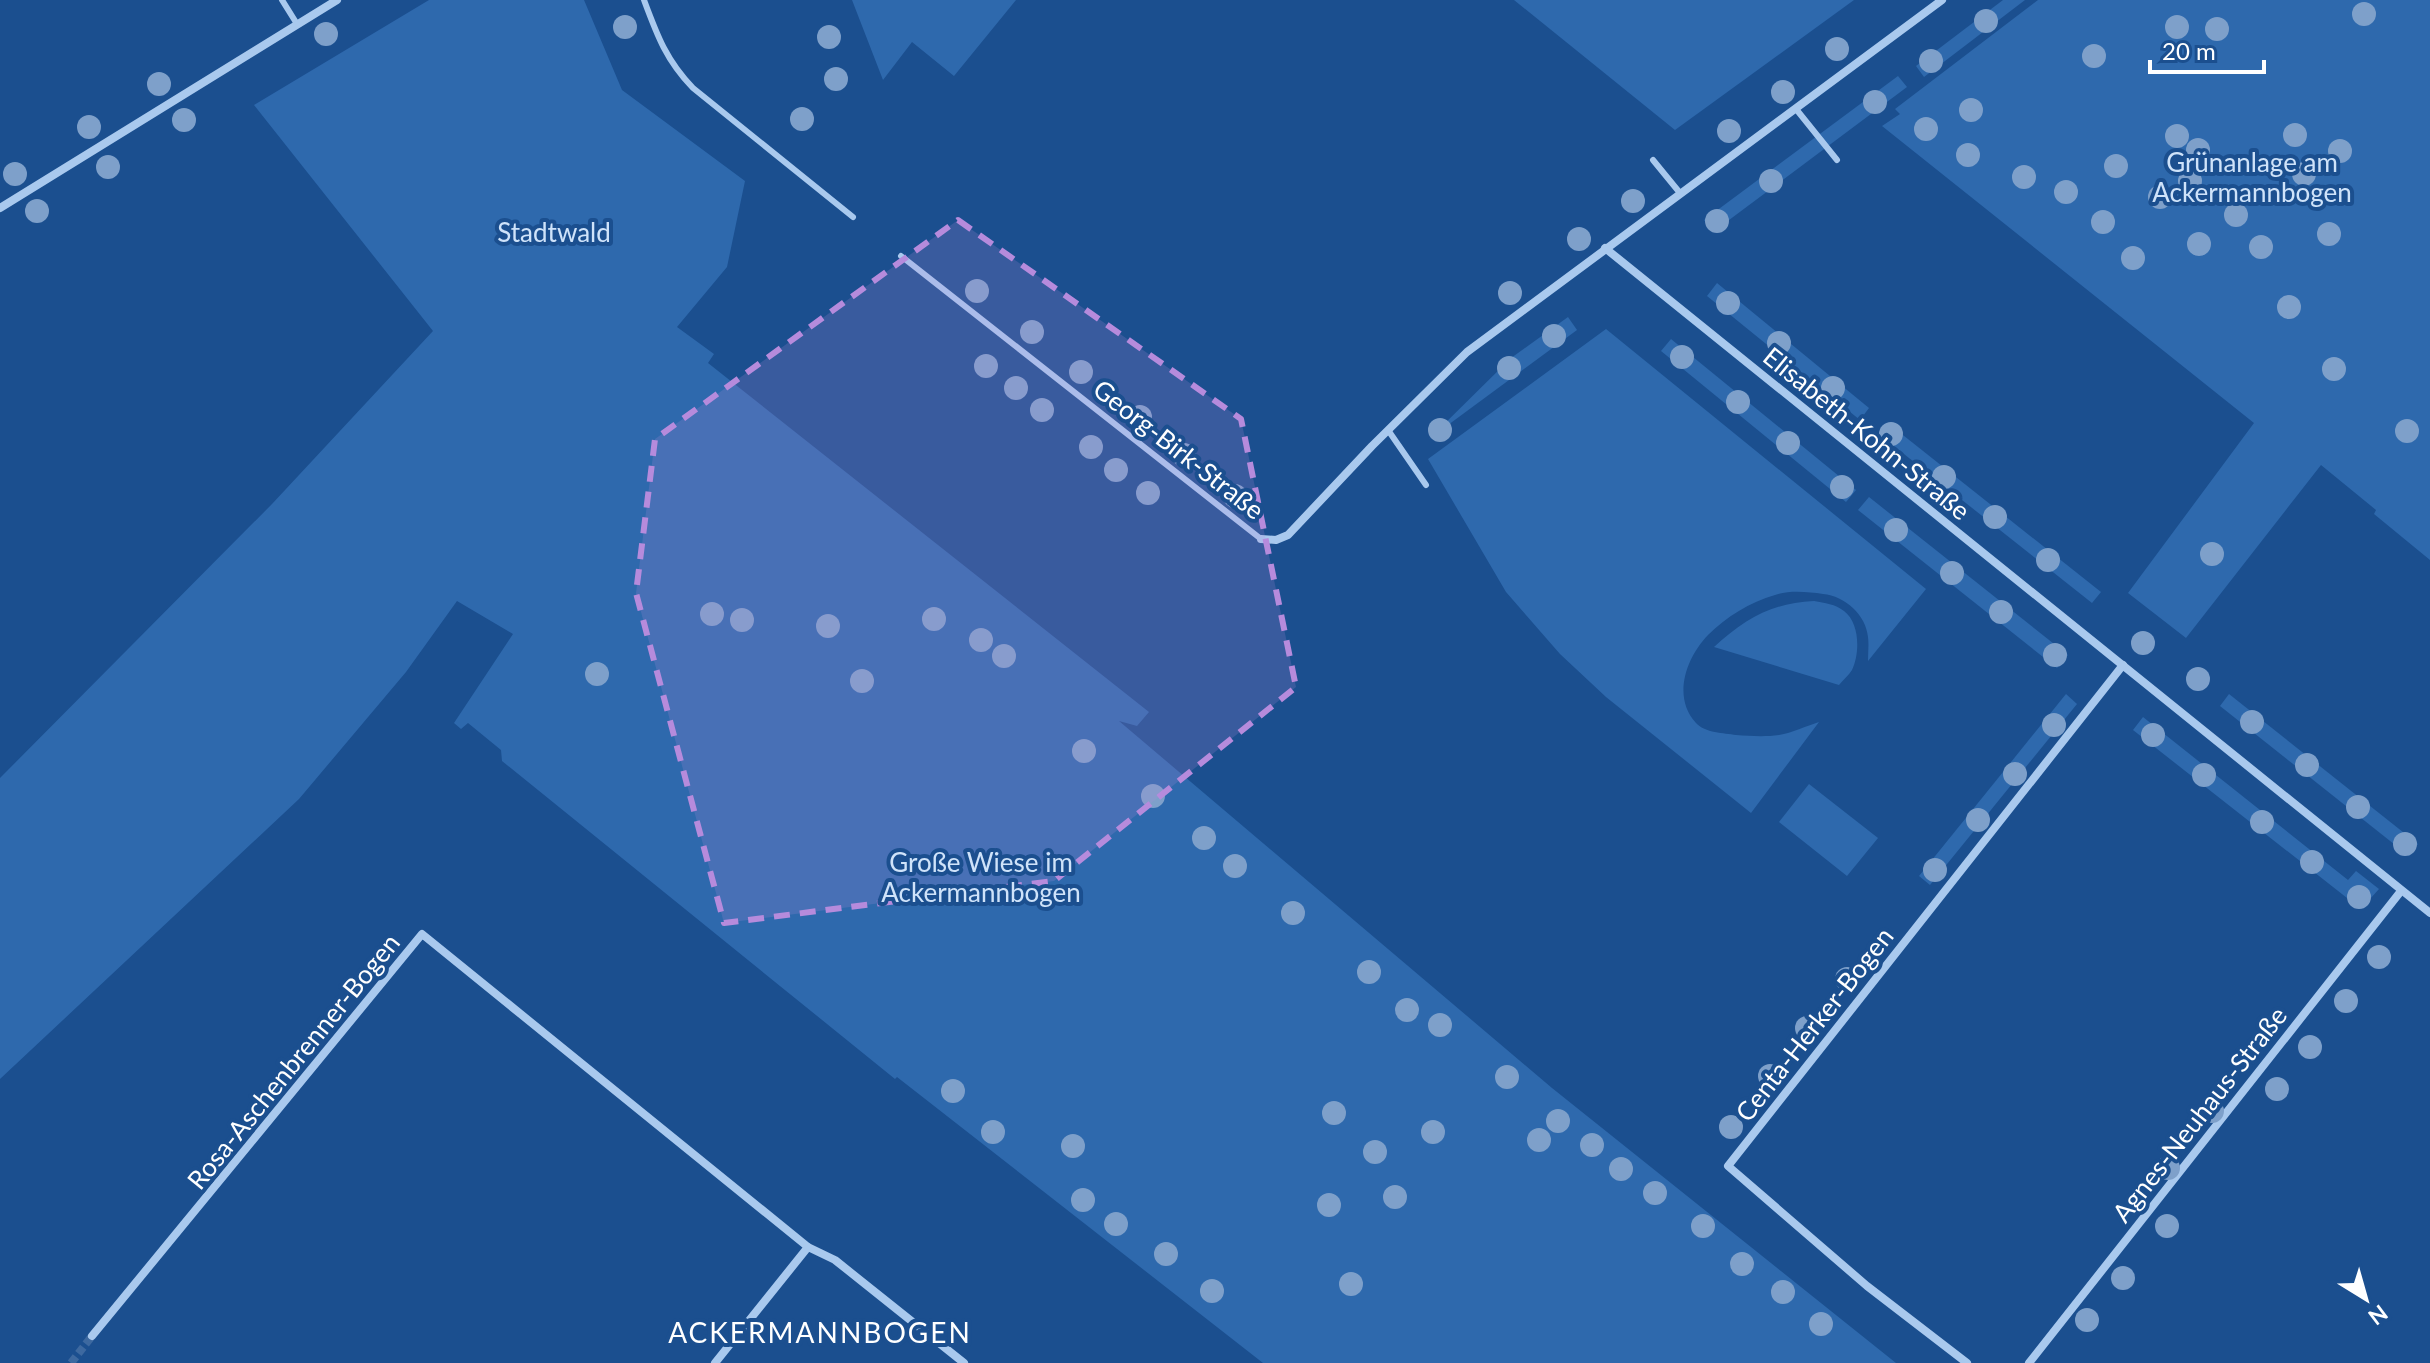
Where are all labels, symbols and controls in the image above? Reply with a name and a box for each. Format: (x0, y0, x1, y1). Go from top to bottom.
scale bar (2150, 24, 2264, 74)
text: 20 m (2162, 36, 2216, 65)
park label: Grünanlage am Ackermannbogen (2152, 146, 2352, 208)
park label: Stadtwald (497, 216, 611, 248)
street label: Elisabeth-Kohn-Straße (1757, 340, 1977, 526)
street label: Georg-Birk-Straße (1087, 372, 1271, 526)
park label: Große Wiese im Ackermannbogen (881, 846, 1081, 908)
street label: Centa-Herker-Bogen (1728, 921, 1900, 1127)
street label: Rosa-Aschenbrenner-Bogen (180, 927, 406, 1195)
street label: Agnes-Neuhaus-Straße (2105, 1000, 2293, 1228)
north arrow (2326, 1259, 2406, 1339)
text: N (2363, 1299, 2393, 1331)
district label: ACKERMANNBOGEN (668, 1315, 972, 1349)

